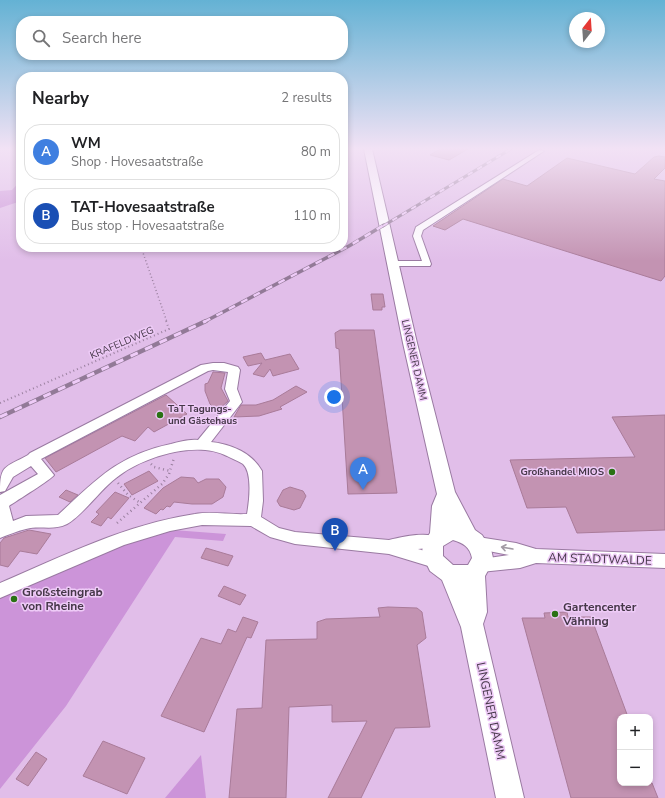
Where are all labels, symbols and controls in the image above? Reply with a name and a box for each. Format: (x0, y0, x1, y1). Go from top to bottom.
north arrow (569, 12, 605, 48)
search box (16, 16, 348, 60)
icon: search (30, 27, 52, 49)
text: Search here (62, 28, 142, 48)
text: Nearby (32, 87, 89, 110)
text: 2 results (281, 89, 332, 107)
text: WM (71, 133, 101, 153)
text: A (41, 143, 51, 161)
text: 80 m (301, 143, 331, 161)
text: Shop · Hovesaatstraße (71, 153, 203, 171)
text: TAT-Hovesaatstraße (71, 197, 215, 217)
text: B (42, 207, 50, 225)
text: 110 m (293, 207, 331, 225)
text: Bus stop · Hovesaatstraße (71, 217, 224, 235)
street label: LINGENER DAMM (398, 318, 430, 402)
street label: KRAFELDWEG (88, 323, 156, 363)
your location (324, 387, 344, 407)
place label: TaT Tagungs- und Gästehaus (168, 402, 237, 428)
marker: TaT Tagungs- und Gästehaus (155, 410, 165, 420)
pin: A (350, 457, 376, 490)
place label: Großhandel MIOS (520, 465, 604, 479)
marker: Großhandel MIOS (607, 467, 617, 477)
pin: B (322, 518, 348, 551)
one-way arrow (501, 544, 514, 552)
street label: AM STADTWALDE (548, 549, 652, 569)
place label: Großsteingrab von Rheine (21, 584, 103, 614)
marker: Großsteingrab von Rheine (9, 594, 19, 604)
place label: Gartencenter Vähning (562, 599, 637, 629)
marker: Gartencenter Vähning (550, 609, 560, 619)
street label: LINGENER DAMM (473, 661, 509, 761)
map controls (617, 714, 653, 786)
button: + (617, 714, 653, 750)
button: − (617, 750, 653, 786)

